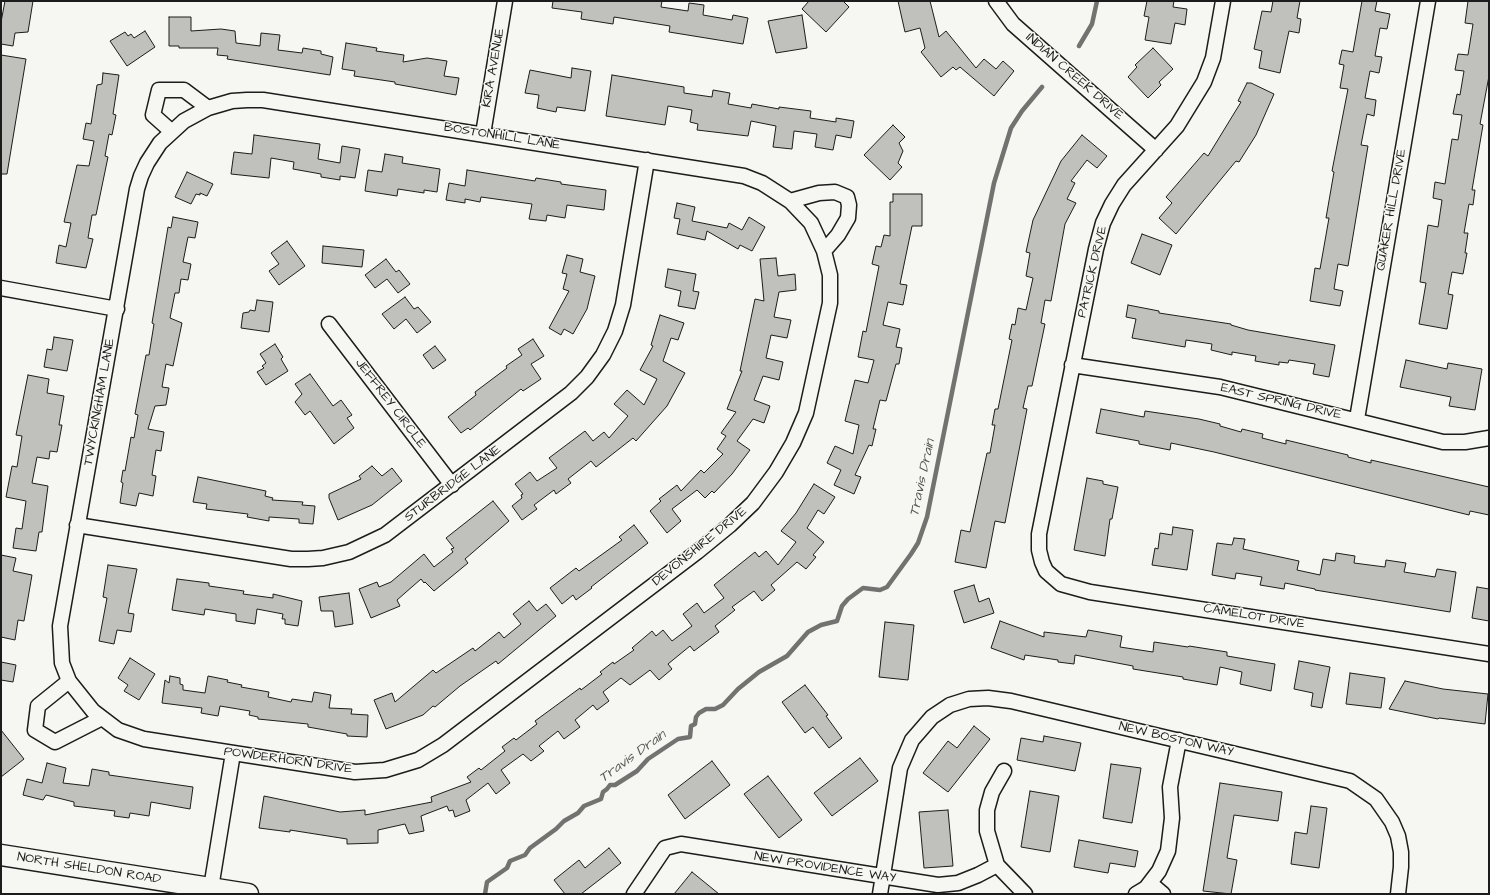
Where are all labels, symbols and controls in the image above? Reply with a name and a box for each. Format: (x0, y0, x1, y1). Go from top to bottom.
street label: KIRA AVENUE (479, 27, 509, 109)
street label: INDIAN CREEK DRIVE (1022, 30, 1126, 124)
street label: BOSTONHILL LANE (443, 120, 561, 154)
street label: QUAKER HILL DRIVE (1374, 148, 1410, 272)
street label: PATRICK DRIVE (1075, 225, 1111, 319)
street label: TWYCKINGHAM LANE (81, 337, 119, 467)
street label: JEFFREY CIRCLE (351, 356, 429, 452)
street label: EAST SPRING DRIVE (1219, 381, 1343, 423)
water label: Travis Drain (907, 438, 939, 518)
street label: STURBRIDGE LANE (402, 443, 504, 525)
street label: DEVONSHIRE DRIVE (650, 504, 750, 590)
street label: CAMELOT DRIVE (1202, 601, 1306, 633)
street label: NEW BOSTON WAY (1117, 719, 1235, 761)
water label: Travis Drain (596, 727, 670, 787)
street label: POWDERHORN DRIVE (223, 744, 353, 778)
street label: NEW PROVIDENCE WAY (753, 849, 897, 887)
street label: NORTH SHELDON ROAD (16, 850, 162, 888)

